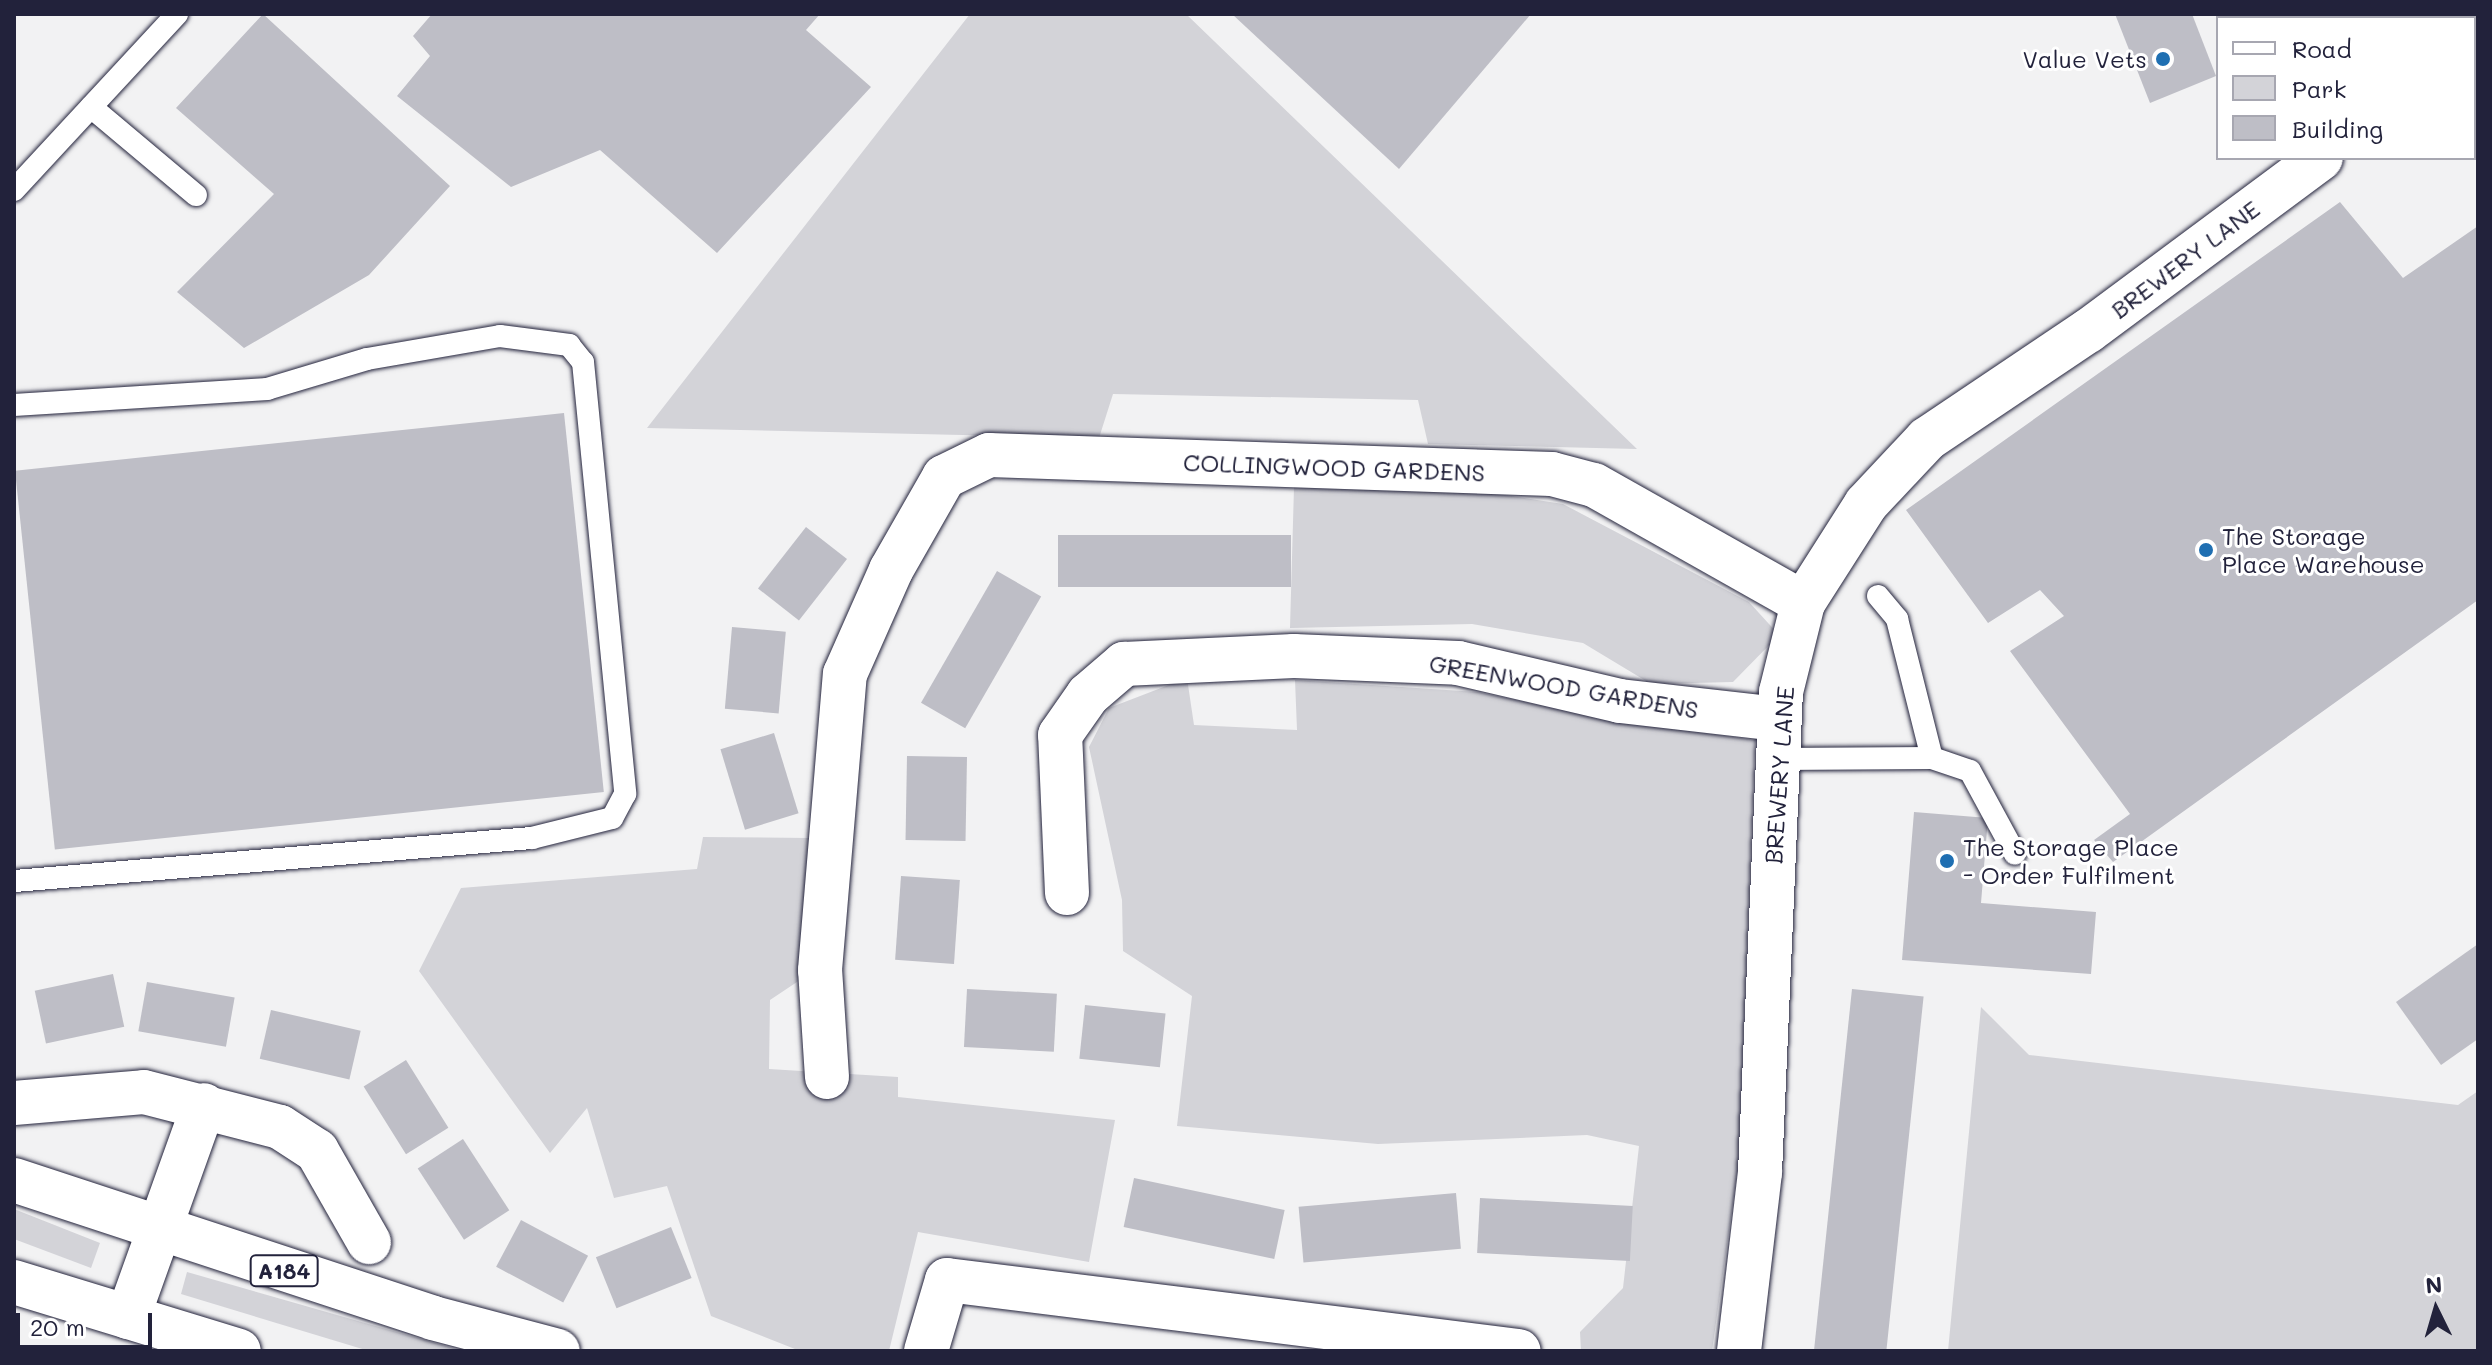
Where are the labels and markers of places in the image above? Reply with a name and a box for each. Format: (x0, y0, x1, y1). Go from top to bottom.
place label: Value Vets (2022, 45, 2147, 73)
marker: Value Vets (2154, 50, 2172, 68)
place label: The Storage Place Warehouse (2222, 522, 2425, 578)
marker: The Storage Place Warehouse (2197, 541, 2215, 559)
place label: The Storage Place - Order Fulfilment (1963, 833, 2179, 889)
marker: The Storage Place - Order Fulfilment (1938, 852, 1956, 870)

